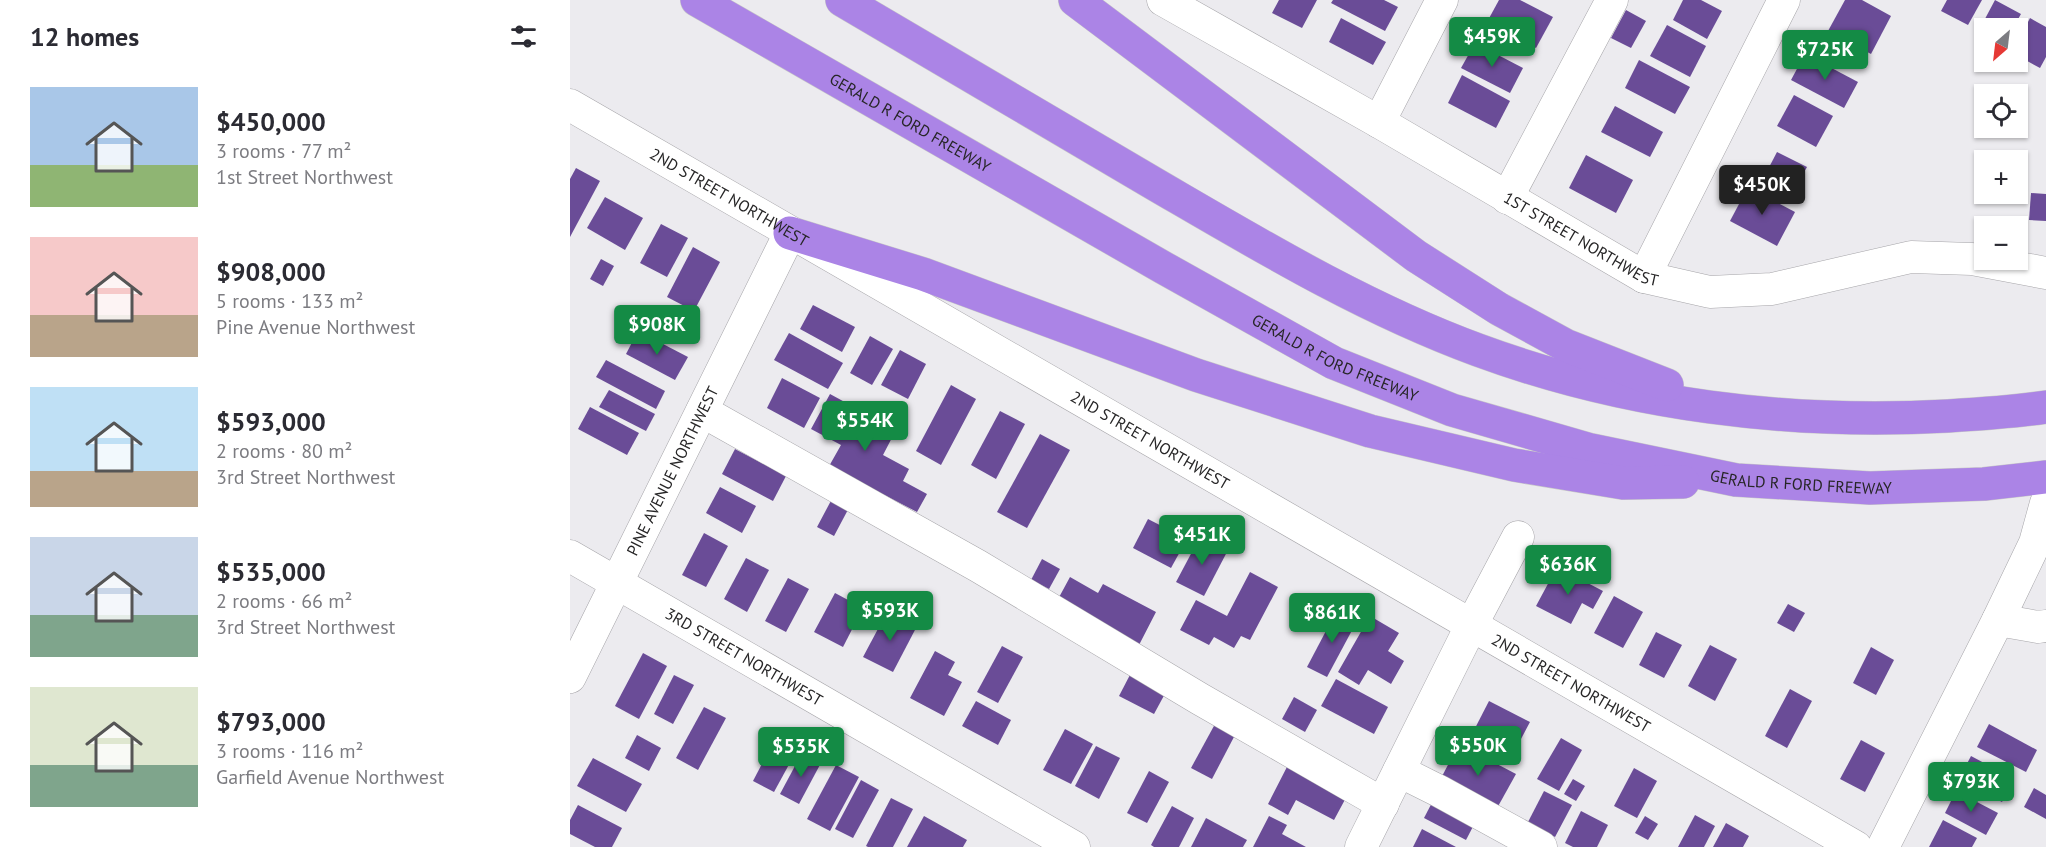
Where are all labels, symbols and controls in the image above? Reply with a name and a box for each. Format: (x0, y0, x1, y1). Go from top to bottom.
pin: $459K (1450, 17, 1534, 68)
north arrow (1974, 18, 2028, 72)
map controls (1974, 18, 2028, 270)
text: 12 homes (30, 20, 139, 53)
icon: filters (507, 20, 540, 53)
text: $459K (1463, 23, 1521, 49)
pin: $725K (1783, 30, 1867, 81)
text: $725K (1796, 36, 1854, 62)
street label: GERALD R FORD FREEWAY (826, 68, 994, 176)
button: locate (1974, 84, 2028, 138)
text: $450,000 (216, 105, 326, 138)
icon: home (78, 111, 150, 183)
text: 3 rooms · 77 m² (216, 138, 351, 164)
street label: 2ND STREET NORTHWEST (646, 143, 812, 251)
button: + (1974, 150, 2028, 204)
text: 1st Street Northwest (216, 164, 393, 190)
pin: $450K (1720, 165, 1804, 216)
text: $450K (1733, 171, 1791, 197)
street label: 1ST STREET NORTHWEST (1500, 187, 1661, 290)
button: − (1974, 216, 2028, 270)
text: $908,000 (216, 255, 326, 288)
icon: home (78, 261, 150, 333)
text: 5 rooms · 133 m² (216, 288, 363, 314)
pin: $908K (615, 305, 699, 356)
street label: GERALD R FORD FREEWAY (1249, 309, 1421, 406)
text: $908K (628, 311, 686, 337)
text: Pine Avenue Northwest (216, 314, 415, 340)
street label: PINE AVENUE NORTHWEST (622, 383, 722, 559)
street label: 2ND STREET NORTHWEST (1067, 386, 1233, 494)
pin: $554K (823, 401, 907, 452)
text: $593,000 (216, 405, 326, 438)
text: $554K (836, 407, 894, 433)
icon: home (78, 411, 150, 483)
text: 2 rooms · 80 m² (216, 438, 352, 464)
text: 3rd Street Northwest (216, 464, 395, 490)
street label: GERALD R FORD FREEWAY (1708, 465, 1892, 498)
pin: $451K (1160, 515, 1244, 566)
text: $451K (1173, 521, 1231, 547)
pin: $636K (1526, 545, 1610, 596)
text: $636K (1539, 551, 1597, 577)
text: $535,000 (216, 555, 326, 588)
icon: home (78, 561, 150, 633)
text: 2 rooms · 66 m² (216, 588, 352, 614)
pin: $593K (848, 591, 932, 642)
pin: $861K (1290, 593, 1374, 644)
text: $593K (861, 597, 919, 623)
text: $861K (1303, 599, 1361, 625)
street label: 3RD STREET NORTHWEST (662, 603, 827, 710)
text: 3rd Street Northwest (216, 614, 395, 640)
street label: 2ND STREET NORTHWEST (1488, 629, 1654, 736)
text: $793,000 (216, 705, 326, 738)
icon: home (78, 711, 150, 783)
pin: $550K (1436, 726, 1520, 777)
pin: $535K (759, 727, 843, 778)
text: $550K (1449, 732, 1507, 758)
text: $535K (772, 733, 830, 759)
text: 3 rooms · 116 m² (216, 738, 363, 764)
pin: $793K (1929, 762, 2013, 813)
text: Garfield Avenue Northwest (216, 764, 444, 790)
text: $793K (1942, 768, 2000, 794)

